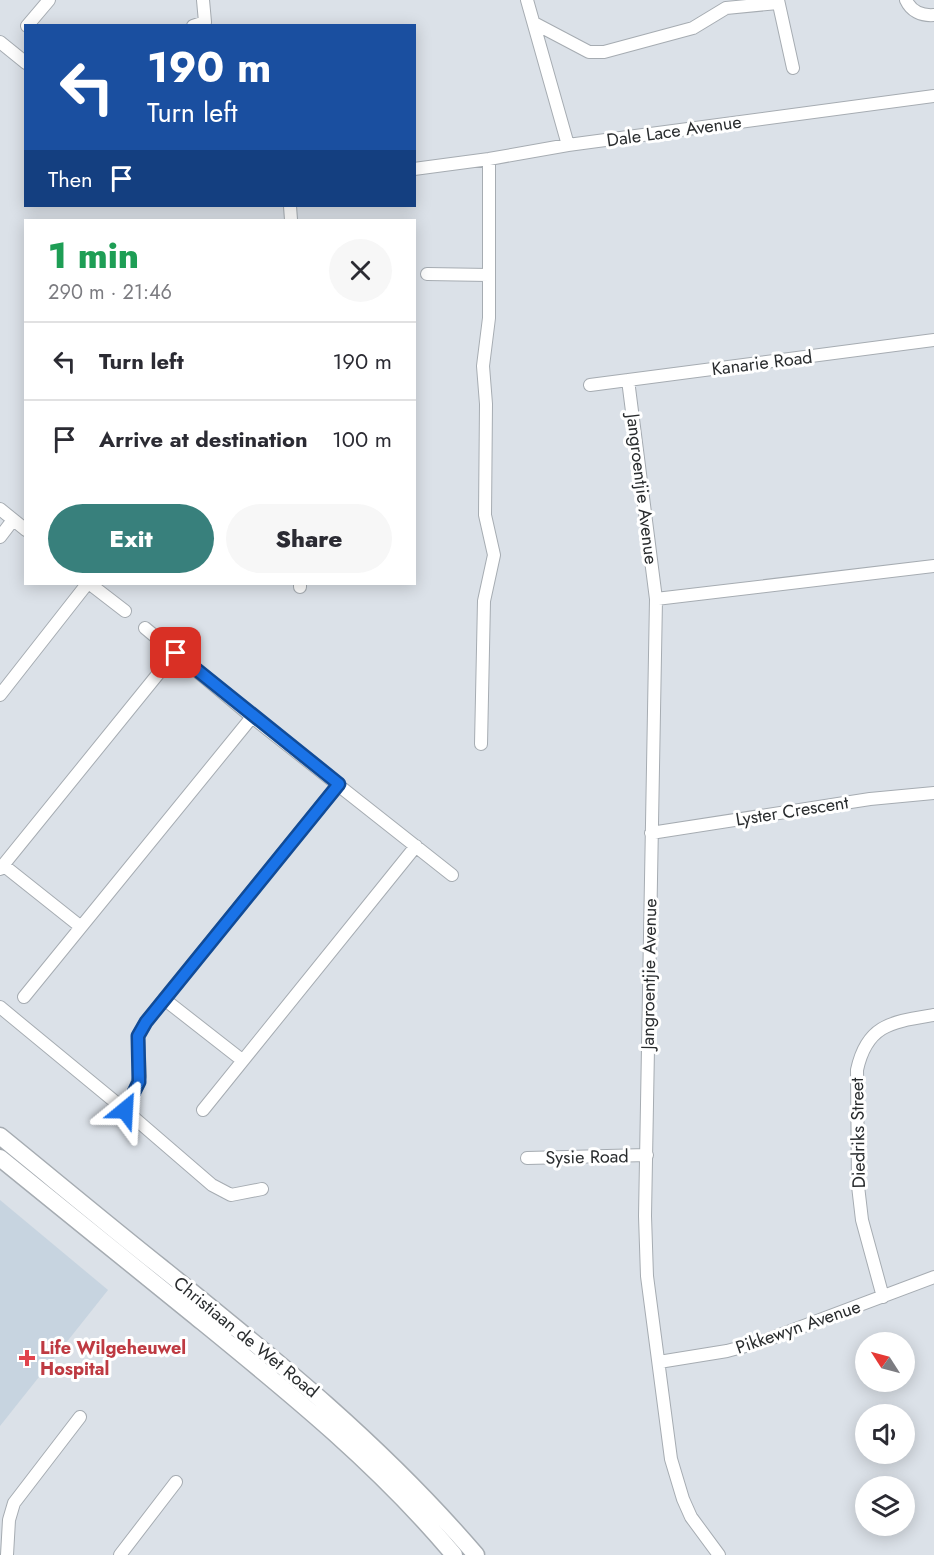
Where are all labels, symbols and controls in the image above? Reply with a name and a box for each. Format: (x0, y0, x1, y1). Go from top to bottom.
text: 190 m (147, 37, 271, 98)
icon: left (48, 48, 126, 126)
text: Turn left (147, 93, 237, 132)
street label: Dale Lace Avenue (605, 109, 743, 153)
icon: arrive (105, 162, 138, 195)
text: Then (48, 163, 93, 195)
text: 1 min (48, 229, 139, 281)
button: close (329, 239, 392, 302)
text: 290 m · 21:46 (48, 278, 172, 307)
street label: Kanarie Road (710, 344, 814, 382)
icon: left (48, 345, 81, 378)
text: Turn left (99, 345, 184, 377)
text: 190 m (332, 345, 392, 377)
street label: Jangroentjie Avenue (620, 410, 664, 566)
icon: arrive (48, 423, 81, 456)
text: Arrive at destination (99, 423, 308, 455)
text: 100 m (332, 423, 392, 455)
button: Exit (48, 504, 214, 573)
button: Share (226, 504, 392, 573)
pin (150, 627, 201, 678)
icon: arrive (159, 636, 192, 669)
street label: Lyster Crescent (734, 789, 851, 833)
street label: Jangroentjie Avenue (635, 898, 663, 1052)
street label: Diedriks Street (844, 1077, 872, 1189)
position arrow (93, 1078, 157, 1142)
street label: Sysie Road (545, 1143, 629, 1171)
street label: Christiaan de Wet Road (168, 1270, 324, 1404)
street label: Pikkewyn Avenue (732, 1293, 864, 1361)
north arrow (855, 1332, 915, 1392)
map controls (855, 1332, 915, 1536)
place label: Life Wilgeheuwel Hospital (40, 1335, 186, 1382)
marker: Life Wilgeheuwel Hospital (18, 1349, 36, 1367)
button: sound (855, 1404, 915, 1464)
button: layers (855, 1476, 915, 1536)

